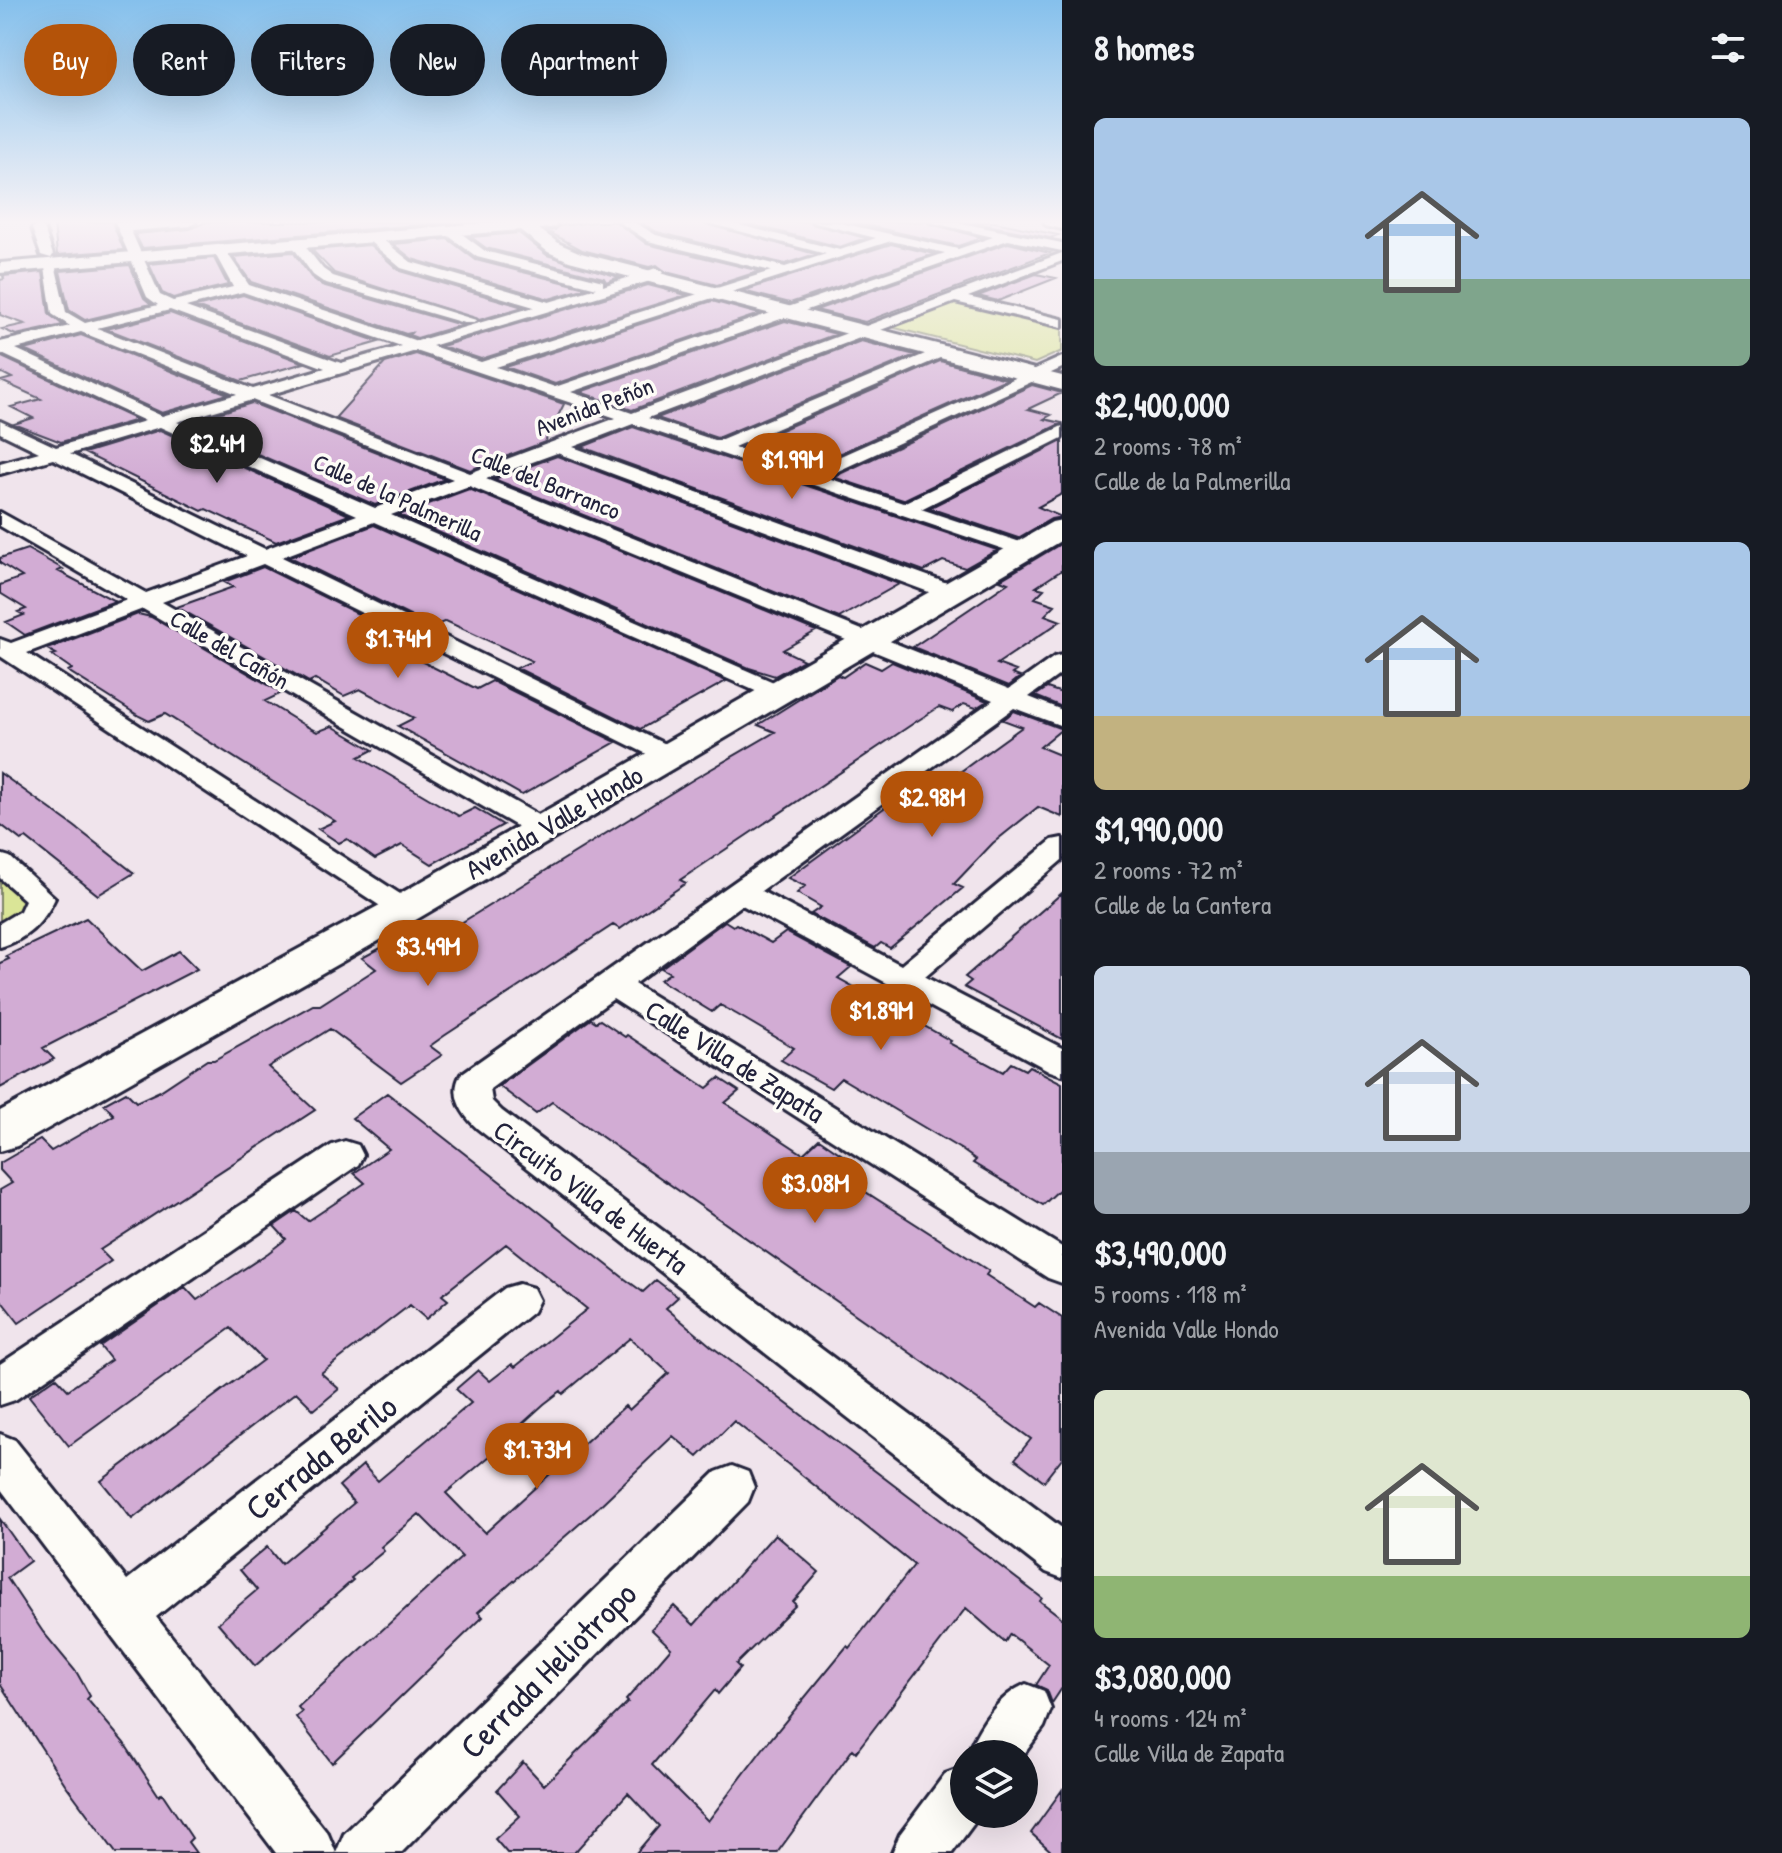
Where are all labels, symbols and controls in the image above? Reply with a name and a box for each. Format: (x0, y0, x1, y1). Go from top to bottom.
chip: Buy (24, 24, 117, 96)
chip: Rent (133, 24, 235, 96)
chip: Filters (251, 24, 374, 96)
chip: New (390, 24, 485, 96)
chip: Apartment (501, 24, 667, 96)
text: 8 homes (1094, 25, 1194, 71)
icon: filters (1706, 26, 1750, 70)
icon: home (1350, 170, 1494, 314)
street label: Avenida Peñón (530, 369, 658, 443)
text: $2,400,000 (1094, 382, 1230, 428)
pin: $2.4M (161, 417, 273, 485)
text: $2.4M (189, 425, 245, 460)
text: 2 rooms · 78 m² (1094, 428, 1242, 463)
pin: $1.99M (727, 433, 857, 501)
street label: Calle del Barranco (467, 438, 626, 527)
text: $1.99M (761, 441, 823, 476)
street label: Calle de la Palmerilla (309, 446, 487, 548)
text: Calle de la Palmerilla (1094, 463, 1290, 498)
icon: home (1350, 594, 1494, 738)
street label: Calle del Cañón (165, 602, 295, 696)
pin: $1.74M (333, 612, 463, 680)
text: $1.74M (365, 620, 431, 655)
street label: Avenida Valle Hondo (458, 756, 650, 888)
pin: $2.98M (867, 771, 997, 839)
text: $2.98M (898, 779, 966, 814)
text: $1,990,000 (1094, 806, 1223, 852)
text: 2 rooms · 72 m² (1094, 852, 1243, 887)
text: Calle de la Cantera (1094, 887, 1271, 922)
pin: $3.49M (363, 920, 493, 988)
text: $3.49M (395, 928, 461, 963)
pin: $1.89M (816, 984, 946, 1052)
street label: Calle Villa de Zapata (638, 991, 832, 1131)
text: $1.89M (849, 992, 913, 1027)
icon: home (1350, 1018, 1494, 1162)
street label: Circuito Villa de Huerta (486, 1111, 696, 1283)
pin: $3.08M (750, 1157, 880, 1225)
text: $3.08M (781, 1165, 849, 1200)
text: $3,490,000 (1094, 1230, 1226, 1276)
text: 5 rooms · 118 m² (1094, 1276, 1247, 1311)
text: Avenida Valle Hondo (1094, 1311, 1279, 1346)
street label: Cerrada Berilo (236, 1383, 406, 1531)
pin: $1.73M (472, 1423, 602, 1491)
text: $1.73M (503, 1431, 571, 1466)
icon: home (1350, 1442, 1494, 1586)
street label: Cerrada Heliotropo (449, 1571, 647, 1769)
text: $3,080,000 (1094, 1654, 1231, 1700)
text: 4 rooms · 124 m² (1094, 1700, 1247, 1735)
text: Calle Villa de Zapata (1094, 1735, 1284, 1770)
map controls (950, 1740, 1038, 1828)
button: layers (950, 1740, 1038, 1828)

